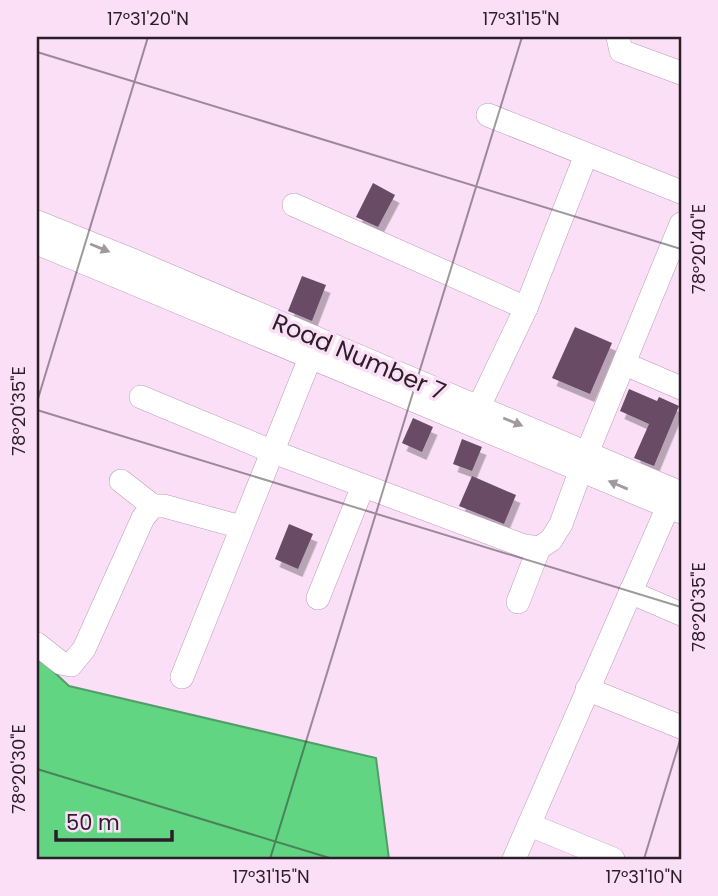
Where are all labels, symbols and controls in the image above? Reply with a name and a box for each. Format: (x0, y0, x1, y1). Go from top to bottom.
text: 17°31'20"N (107, 6, 189, 31)
text: 17°31'15"N (482, 6, 560, 31)
text: 78°20'40"E (686, 204, 711, 294)
one-way arrow (90, 242, 111, 253)
street label: Road Number 7 (267, 305, 451, 408)
text: 78°20'35"E (6, 366, 31, 456)
one-way arrow (502, 417, 523, 428)
one-way arrow (608, 479, 629, 490)
text: 78°20'35"E (686, 562, 711, 652)
text: 78°20'30"E (6, 724, 31, 814)
scale bar (56, 798, 172, 842)
text: 50 m (66, 808, 120, 837)
text: 17°31'15"N (232, 864, 310, 889)
text: 17°31'10"N (605, 864, 683, 889)

